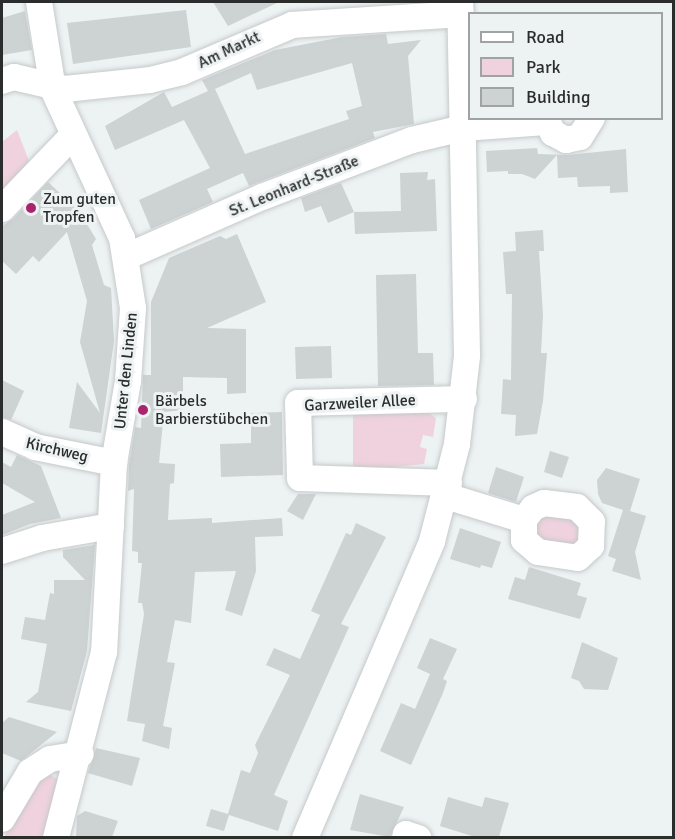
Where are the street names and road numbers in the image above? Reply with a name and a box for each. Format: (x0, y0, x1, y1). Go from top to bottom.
street label: Am Markt (195, 27, 263, 73)
street label: St. Leonhard-Straße (226, 151, 362, 221)
street label: Unter den Linden (110, 312, 142, 430)
street label: Garzweiler Allee (304, 390, 416, 416)
street label: Kirchweg (24, 434, 90, 466)

